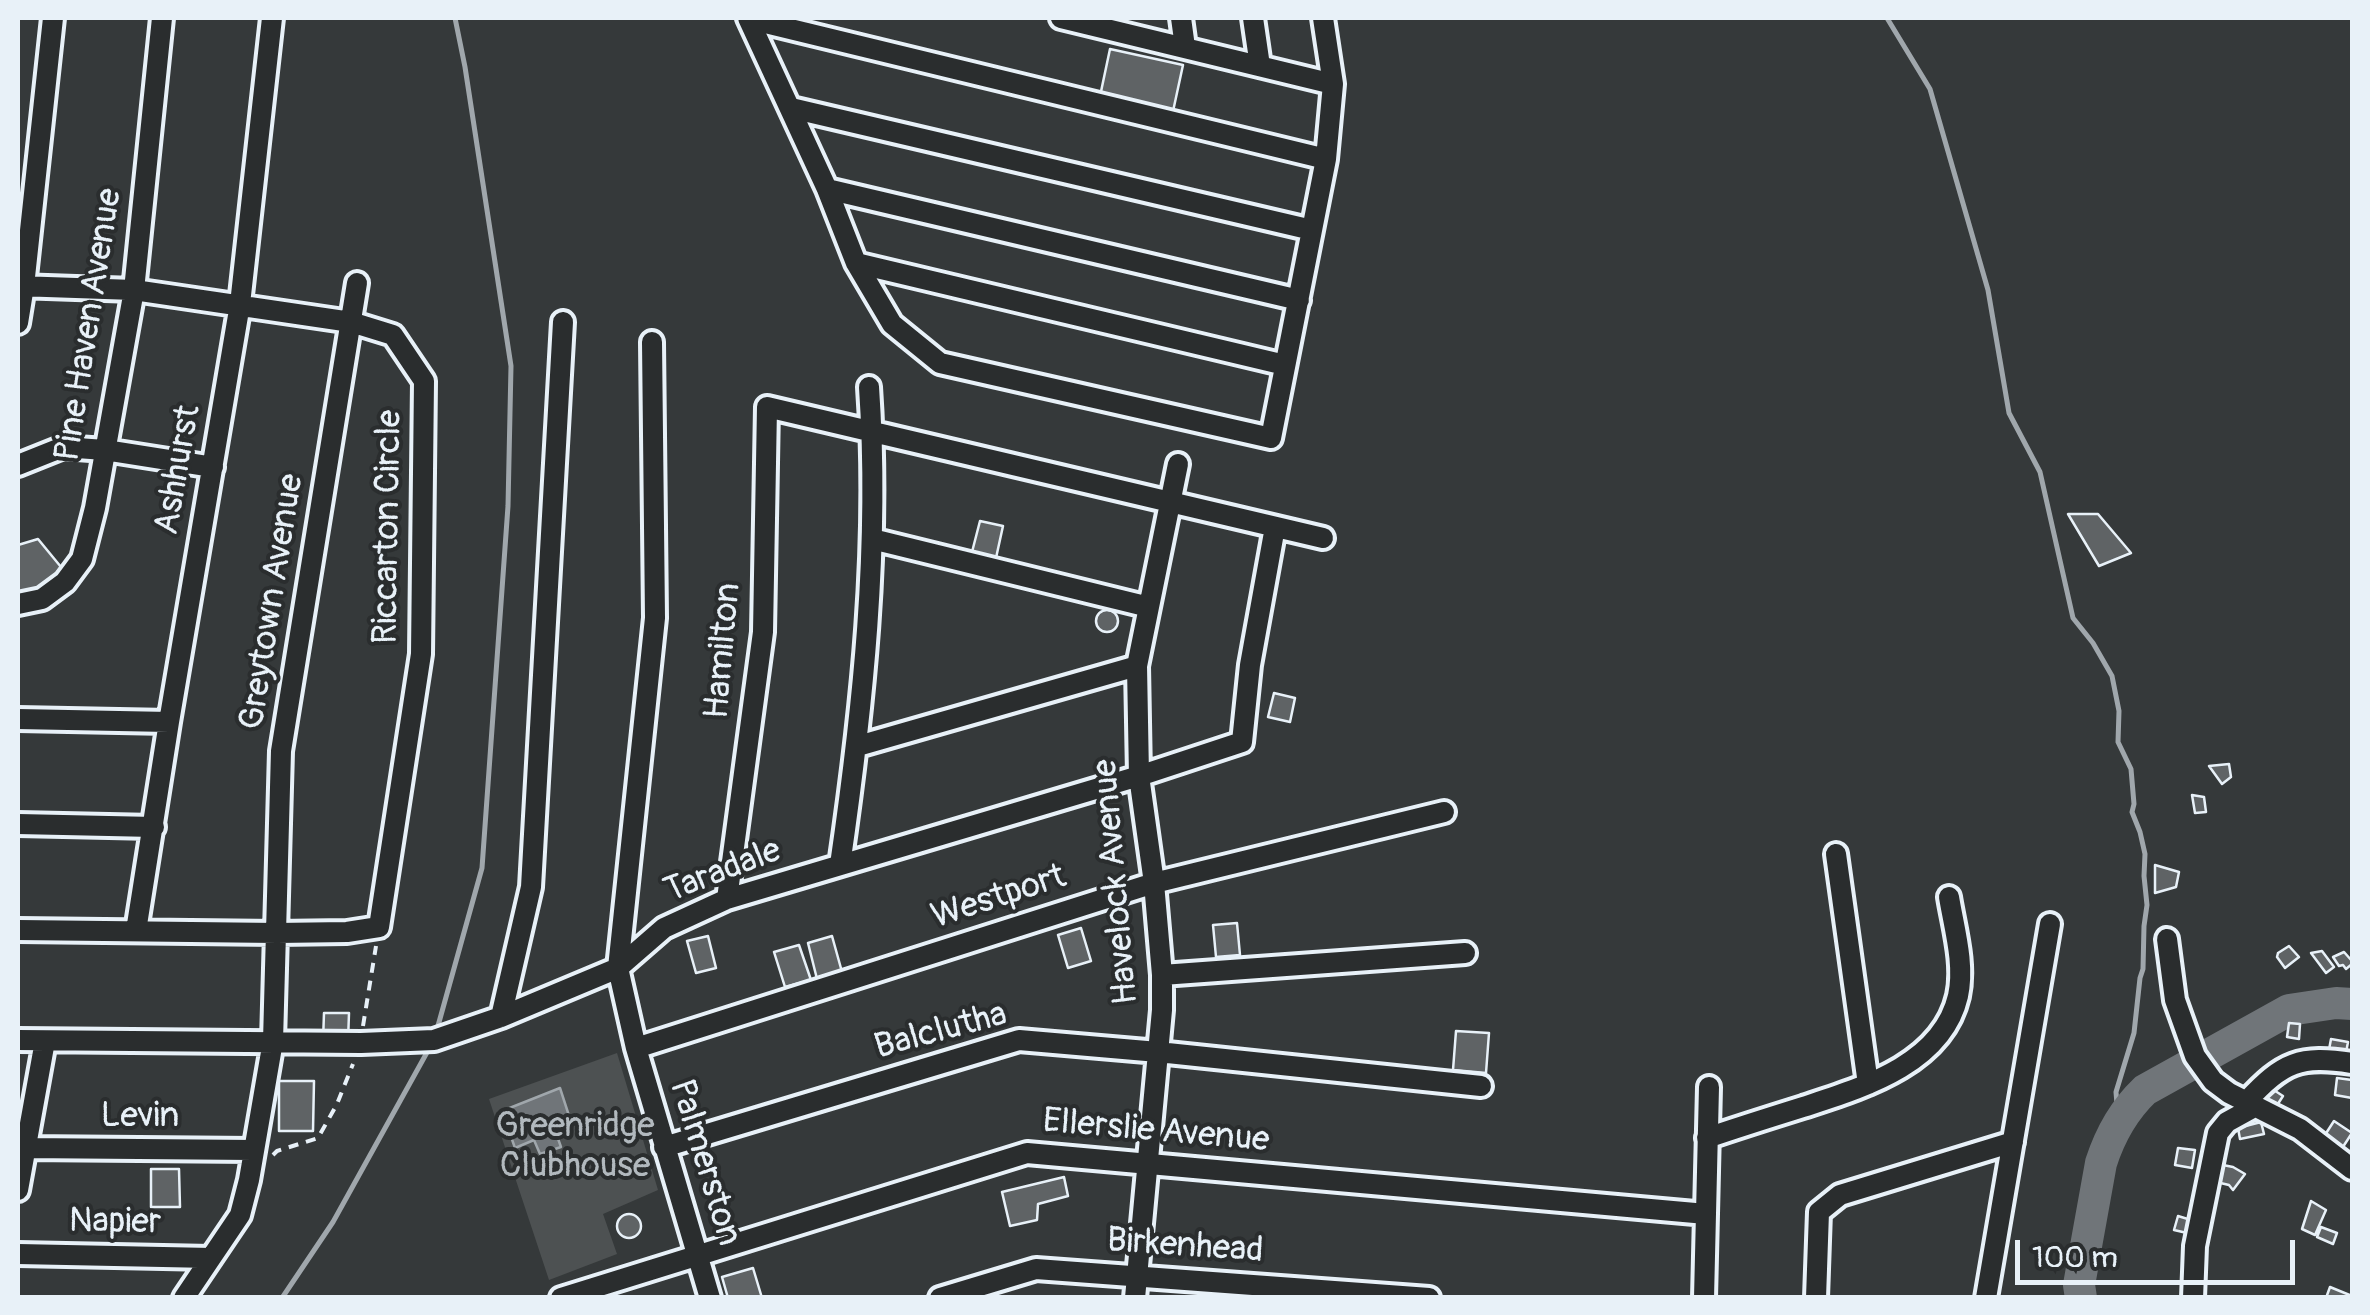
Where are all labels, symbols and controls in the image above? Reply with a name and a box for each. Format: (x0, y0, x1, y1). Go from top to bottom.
street label: Pine Haven Avenue (48, 186, 132, 464)
street label: Ashhurst (147, 402, 211, 538)
street label: Riccarton Circle (366, 409, 412, 645)
street label: Greytown Avenue (232, 471, 314, 733)
street label: Hamilton (697, 581, 751, 721)
street label: Havelock Avenue (1085, 758, 1149, 1006)
street label: Taradale (659, 831, 787, 913)
street label: Westport (927, 857, 1071, 939)
street label: Balclutha (870, 994, 1012, 1070)
street label: Palmerston (659, 1075, 749, 1251)
street label: Levin (101, 1096, 179, 1138)
street label: Ellerslie Avenue (1041, 1101, 1271, 1163)
park label: Greenridge Clubhouse (495, 1106, 655, 1188)
street label: Napier (68, 1201, 162, 1245)
scale bar (2020, 1220, 2300, 1282)
street label: Birkenhead (1105, 1221, 1265, 1273)
text: 100 m (2032, 1239, 2118, 1276)

